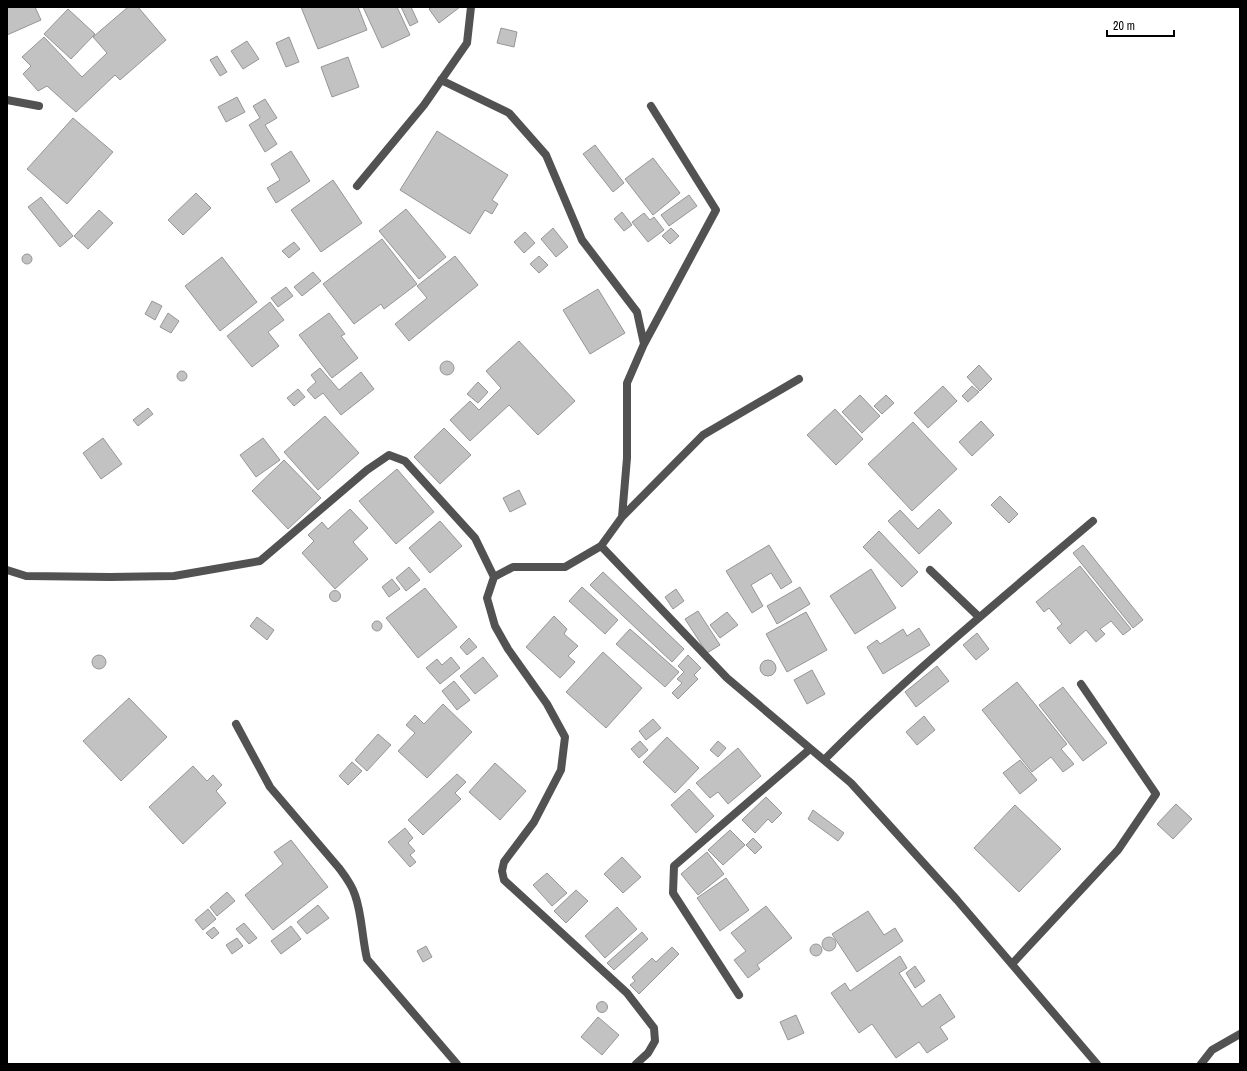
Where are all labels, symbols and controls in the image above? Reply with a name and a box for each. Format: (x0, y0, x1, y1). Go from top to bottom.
scale bar (1107, 12, 1174, 38)
text: 20 m (1113, 18, 1135, 34)

